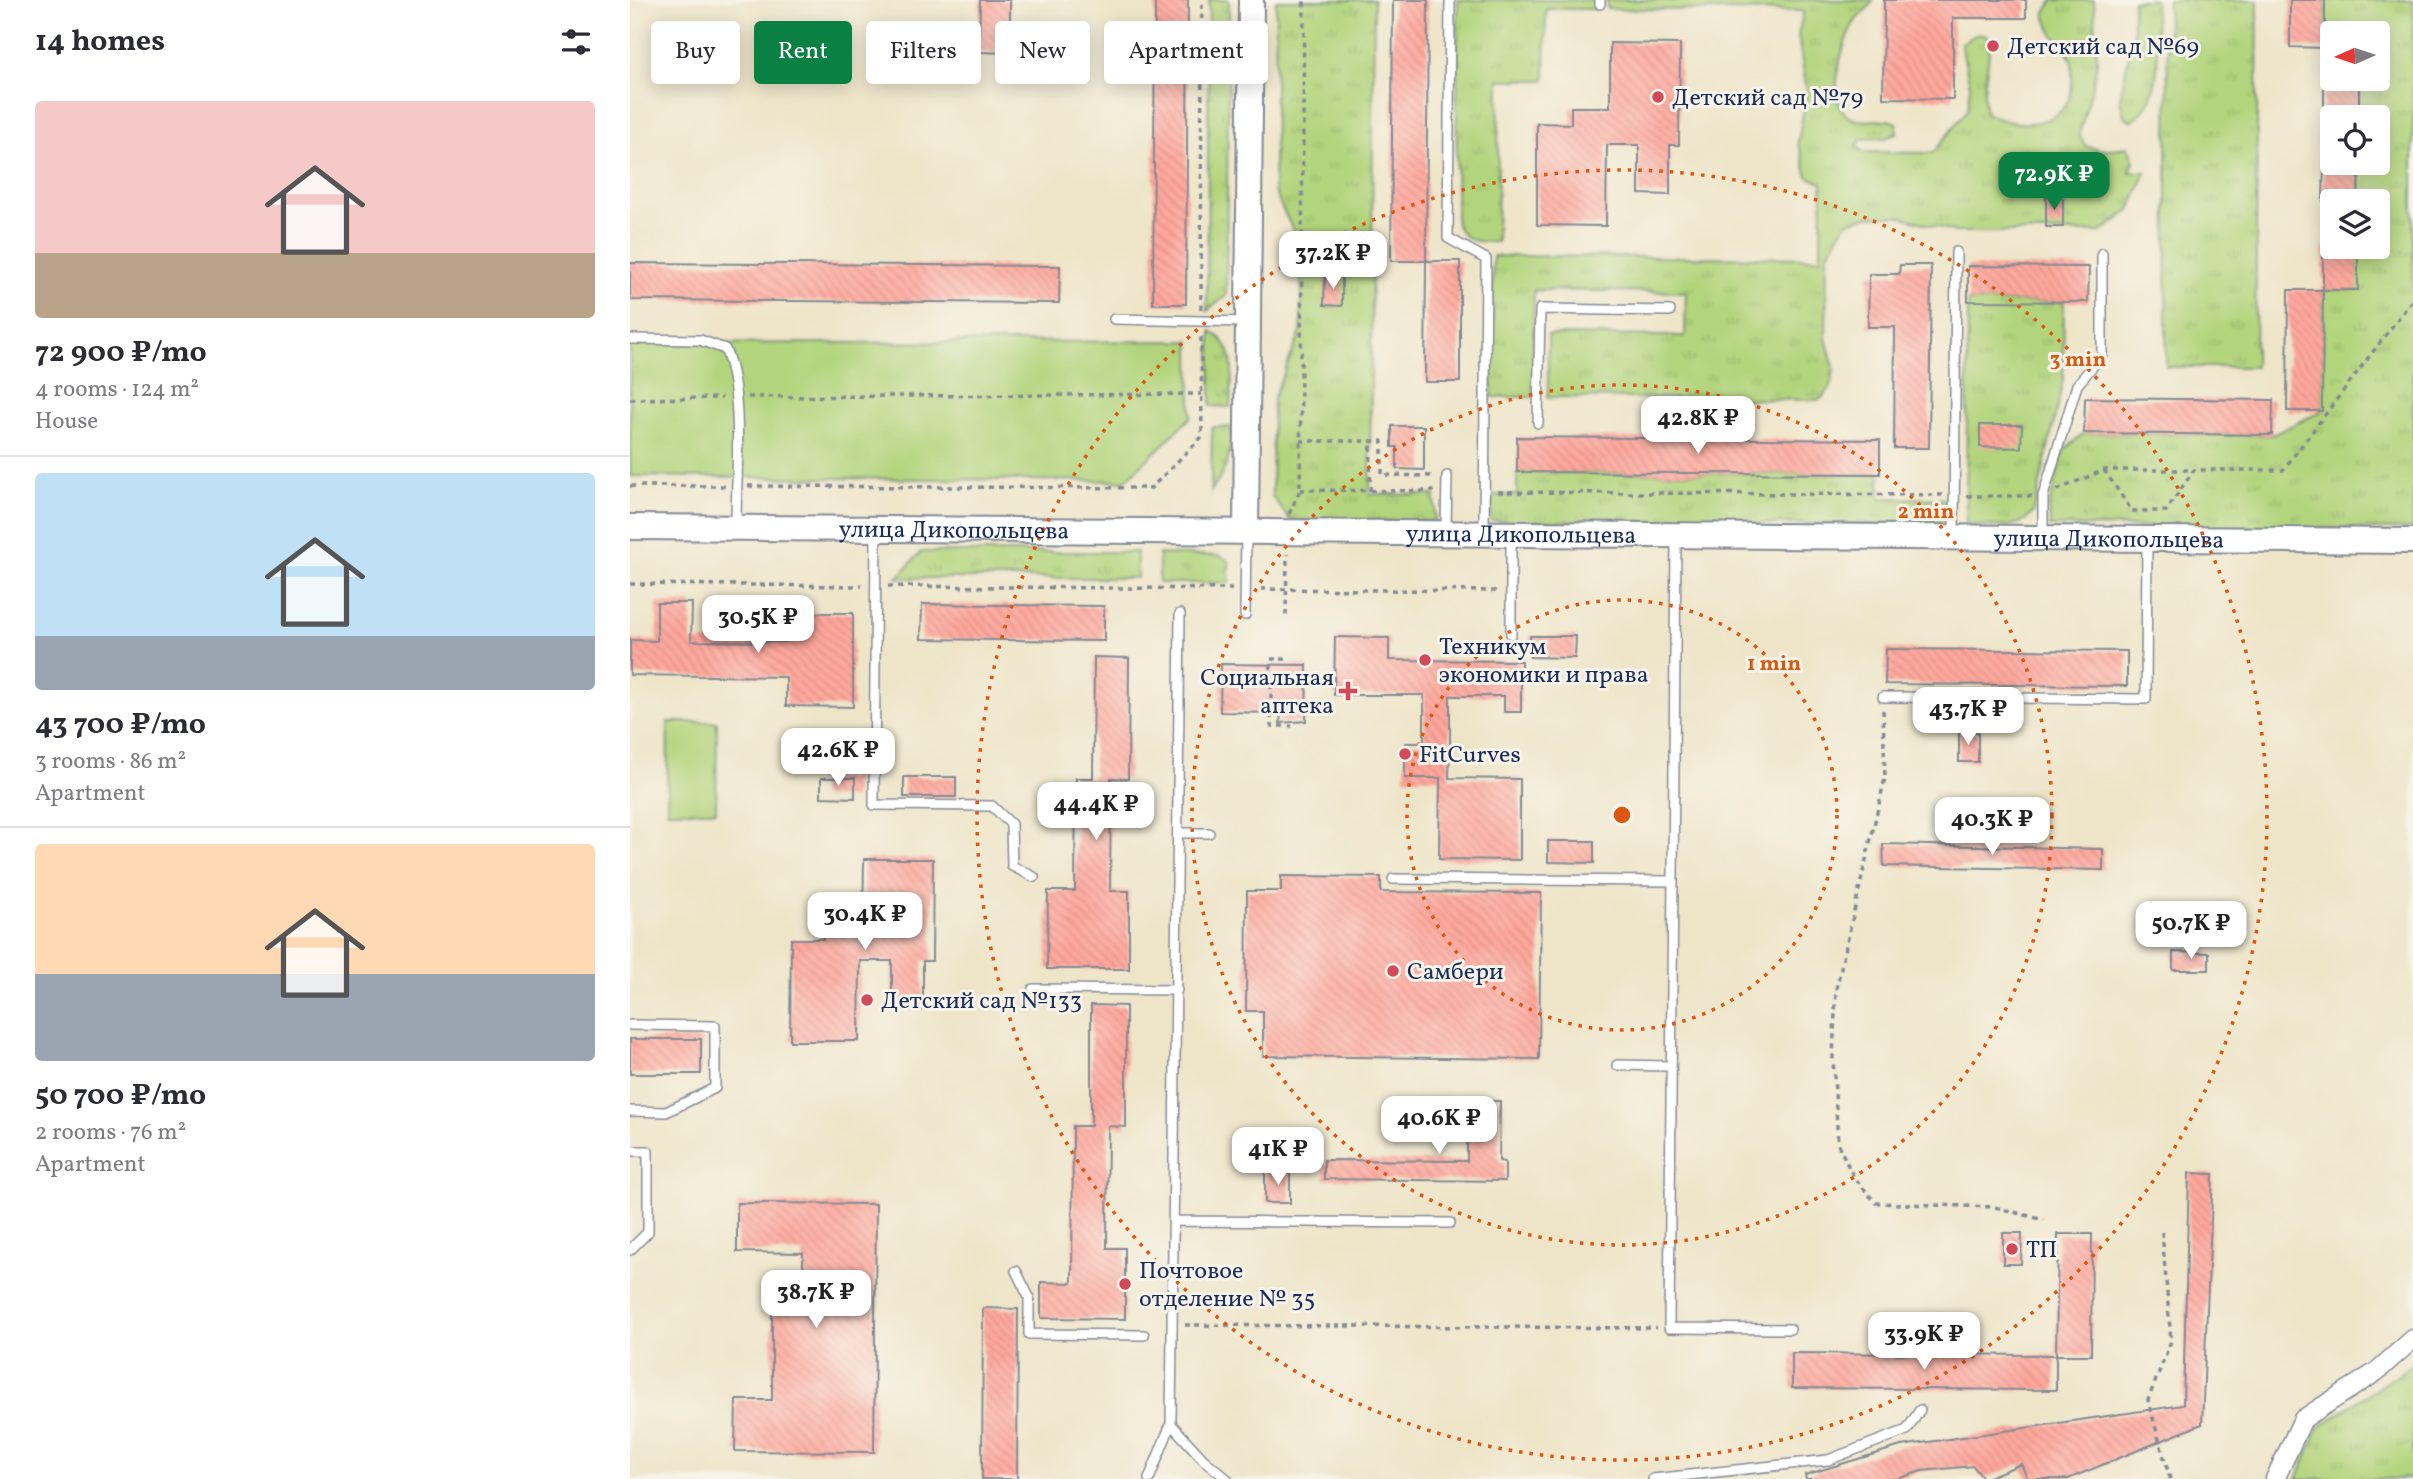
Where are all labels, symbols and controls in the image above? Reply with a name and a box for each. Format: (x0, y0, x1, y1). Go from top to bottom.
text: 14 homes (35, 21, 165, 63)
chip: Buy (651, 21, 740, 84)
chip: Rent (754, 21, 852, 84)
chip: Filters (866, 21, 981, 84)
chip: New (995, 21, 1090, 84)
chip: Apartment (1104, 21, 1268, 84)
north arrow (2320, 21, 2390, 91)
map controls (2320, 21, 2390, 259)
icon: filters (557, 23, 595, 61)
place label: Детский сад №69 (2007, 31, 2199, 65)
marker: Детский сад №69 (1985, 38, 2001, 54)
place label: Детский сад №79 (1672, 82, 1863, 116)
marker: Детский сад №79 (1650, 89, 1666, 105)
button: locate (2320, 105, 2390, 175)
icon: home (252, 147, 378, 273)
pin: 72.9K ₽ (1989, 152, 2119, 212)
text: 72.9K ₽ (2015, 159, 2094, 191)
button: layers (2320, 189, 2390, 259)
pin: 37.2K ₽ (1268, 232, 1398, 291)
text: 37.2K ₽ (1295, 238, 1371, 270)
text: 72 900 ₽/mo (35, 332, 207, 374)
text: 3 min (2050, 346, 2106, 375)
text: 4 rooms · 124 m² (35, 374, 199, 406)
pin: 42.8K ₽ (1633, 396, 1763, 456)
text: 42.8K ₽ (1657, 403, 1739, 435)
text: House (35, 406, 98, 438)
text: 2 min (1898, 498, 1954, 527)
street label: улица Дикопольцева (838, 514, 1070, 549)
street label: улица Дикопольцева (1405, 518, 1636, 554)
icon: home (252, 519, 378, 645)
street label: улица Дикопольцева (1993, 523, 2224, 559)
pin: 30.5K ₽ (693, 596, 823, 655)
text: 30.5K ₽ (718, 602, 798, 634)
place label: Техникум экономики и права (1439, 631, 1649, 693)
text: 1 min (1747, 650, 1801, 679)
marker: Техникум экономики и права (1417, 652, 1433, 668)
place label: Социальная аптека (1200, 662, 1334, 724)
marker: Социальная аптека (1340, 683, 1356, 699)
pin: 43.7K ₽ (1903, 688, 2033, 747)
text: 43.7K ₽ (1929, 694, 2007, 726)
text: 43 700 ₽/mo (35, 704, 206, 746)
pin: 42.6K ₽ (773, 728, 903, 788)
text: 42.6K ₽ (797, 735, 879, 767)
place label: FitCurves (1419, 739, 1521, 773)
text: 3 rooms · 86 m² (35, 746, 186, 778)
marker: FitCurves (1397, 746, 1413, 762)
text: Apartment (35, 778, 146, 810)
pin: 44.4K ₽ (1031, 782, 1161, 842)
text: 44.4K ₽ (1053, 789, 1139, 821)
pin: 40.3K ₽ (1927, 798, 2057, 857)
centre of rings (1610, 803, 1634, 827)
text: 40.3K ₽ (1951, 804, 2033, 836)
icon: home (252, 890, 378, 1016)
pin: 30.4K ₽ (800, 892, 930, 952)
text: 30.4K ₽ (823, 899, 907, 931)
pin: 50.7K ₽ (2126, 902, 2256, 961)
text: 50.7K ₽ (2152, 908, 2230, 940)
place label: Самбери (1407, 956, 1504, 990)
marker: Самбери (1385, 963, 1401, 979)
place label: Детский сад №133 (881, 985, 1082, 1019)
marker: Детский сад №133 (859, 992, 875, 1008)
text: 50 700 ₽/mo (35, 1075, 206, 1117)
pin: 40.6K ₽ (1374, 1096, 1504, 1156)
text: 40.6K ₽ (1397, 1103, 1481, 1135)
text: 2 rooms · 76 m² (35, 1117, 186, 1149)
pin: 41K ₽ (1229, 1128, 1327, 1187)
text: 41K ₽ (1248, 1134, 1308, 1166)
text: Apartment (35, 1149, 146, 1181)
place label: ТП (2026, 1234, 2057, 1268)
marker: ТП (2004, 1241, 2020, 1257)
place label: Почтовое отделение № 35 (1139, 1255, 1315, 1317)
pin: 38.7K ₽ (751, 1270, 881, 1330)
marker: Почтовое отделение № 35 (1117, 1276, 1133, 1292)
text: 38.7K ₽ (777, 1277, 855, 1309)
pin: 33.9K ₽ (1859, 1312, 1989, 1372)
text: 33.9K ₽ (1884, 1319, 1964, 1351)

